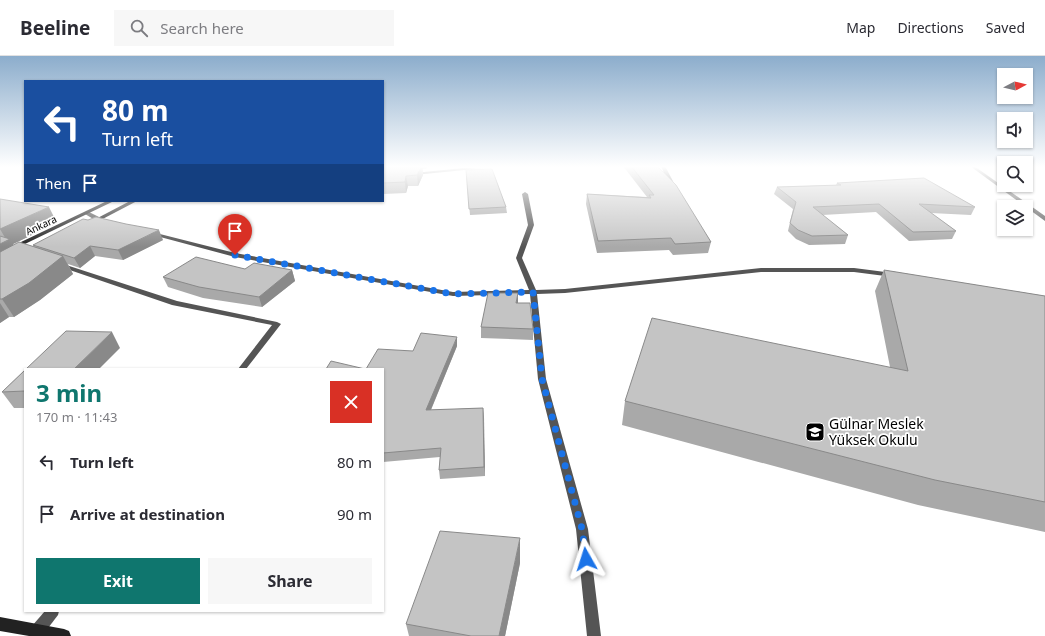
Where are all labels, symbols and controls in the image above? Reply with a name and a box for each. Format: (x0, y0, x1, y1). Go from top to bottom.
search box (114, 10, 394, 46)
text: Beeline (20, 15, 90, 41)
icon: search (128, 17, 150, 39)
text: Search here (160, 18, 244, 38)
text: Map (846, 18, 875, 37)
text: Directions (897, 18, 964, 37)
text: Saved (986, 18, 1025, 37)
north arrow (997, 68, 1033, 104)
map controls (997, 68, 1033, 236)
text: 80 m (102, 91, 169, 129)
icon: left (36, 96, 88, 148)
button: sound (997, 112, 1033, 148)
text: Turn left (102, 127, 173, 151)
button: search (997, 156, 1033, 192)
icon: arrive (79, 172, 101, 194)
text: Then (36, 173, 71, 193)
button: layers (997, 200, 1033, 236)
street label: Ankara (23, 212, 59, 238)
pin (218, 214, 252, 255)
icon: arrive (224, 220, 246, 242)
text: 3 min (36, 376, 102, 409)
button: close (330, 381, 372, 423)
text: 170 m · 11:43 (36, 408, 117, 426)
place label: Gülnar Meslek Yüksek Okulu (829, 414, 924, 449)
school or university icon: Gülnar Meslek Yüksek Okulu (804, 421, 826, 443)
icon: left (36, 451, 58, 473)
text: Turn left (70, 452, 134, 472)
text: 80 m (337, 452, 372, 472)
icon: arrive (36, 503, 58, 525)
text: Arrive at destination (70, 504, 225, 524)
text: 90 m (337, 504, 372, 524)
position arrow (565, 538, 607, 580)
button: Exit (36, 558, 200, 604)
button: Share (208, 558, 372, 604)

